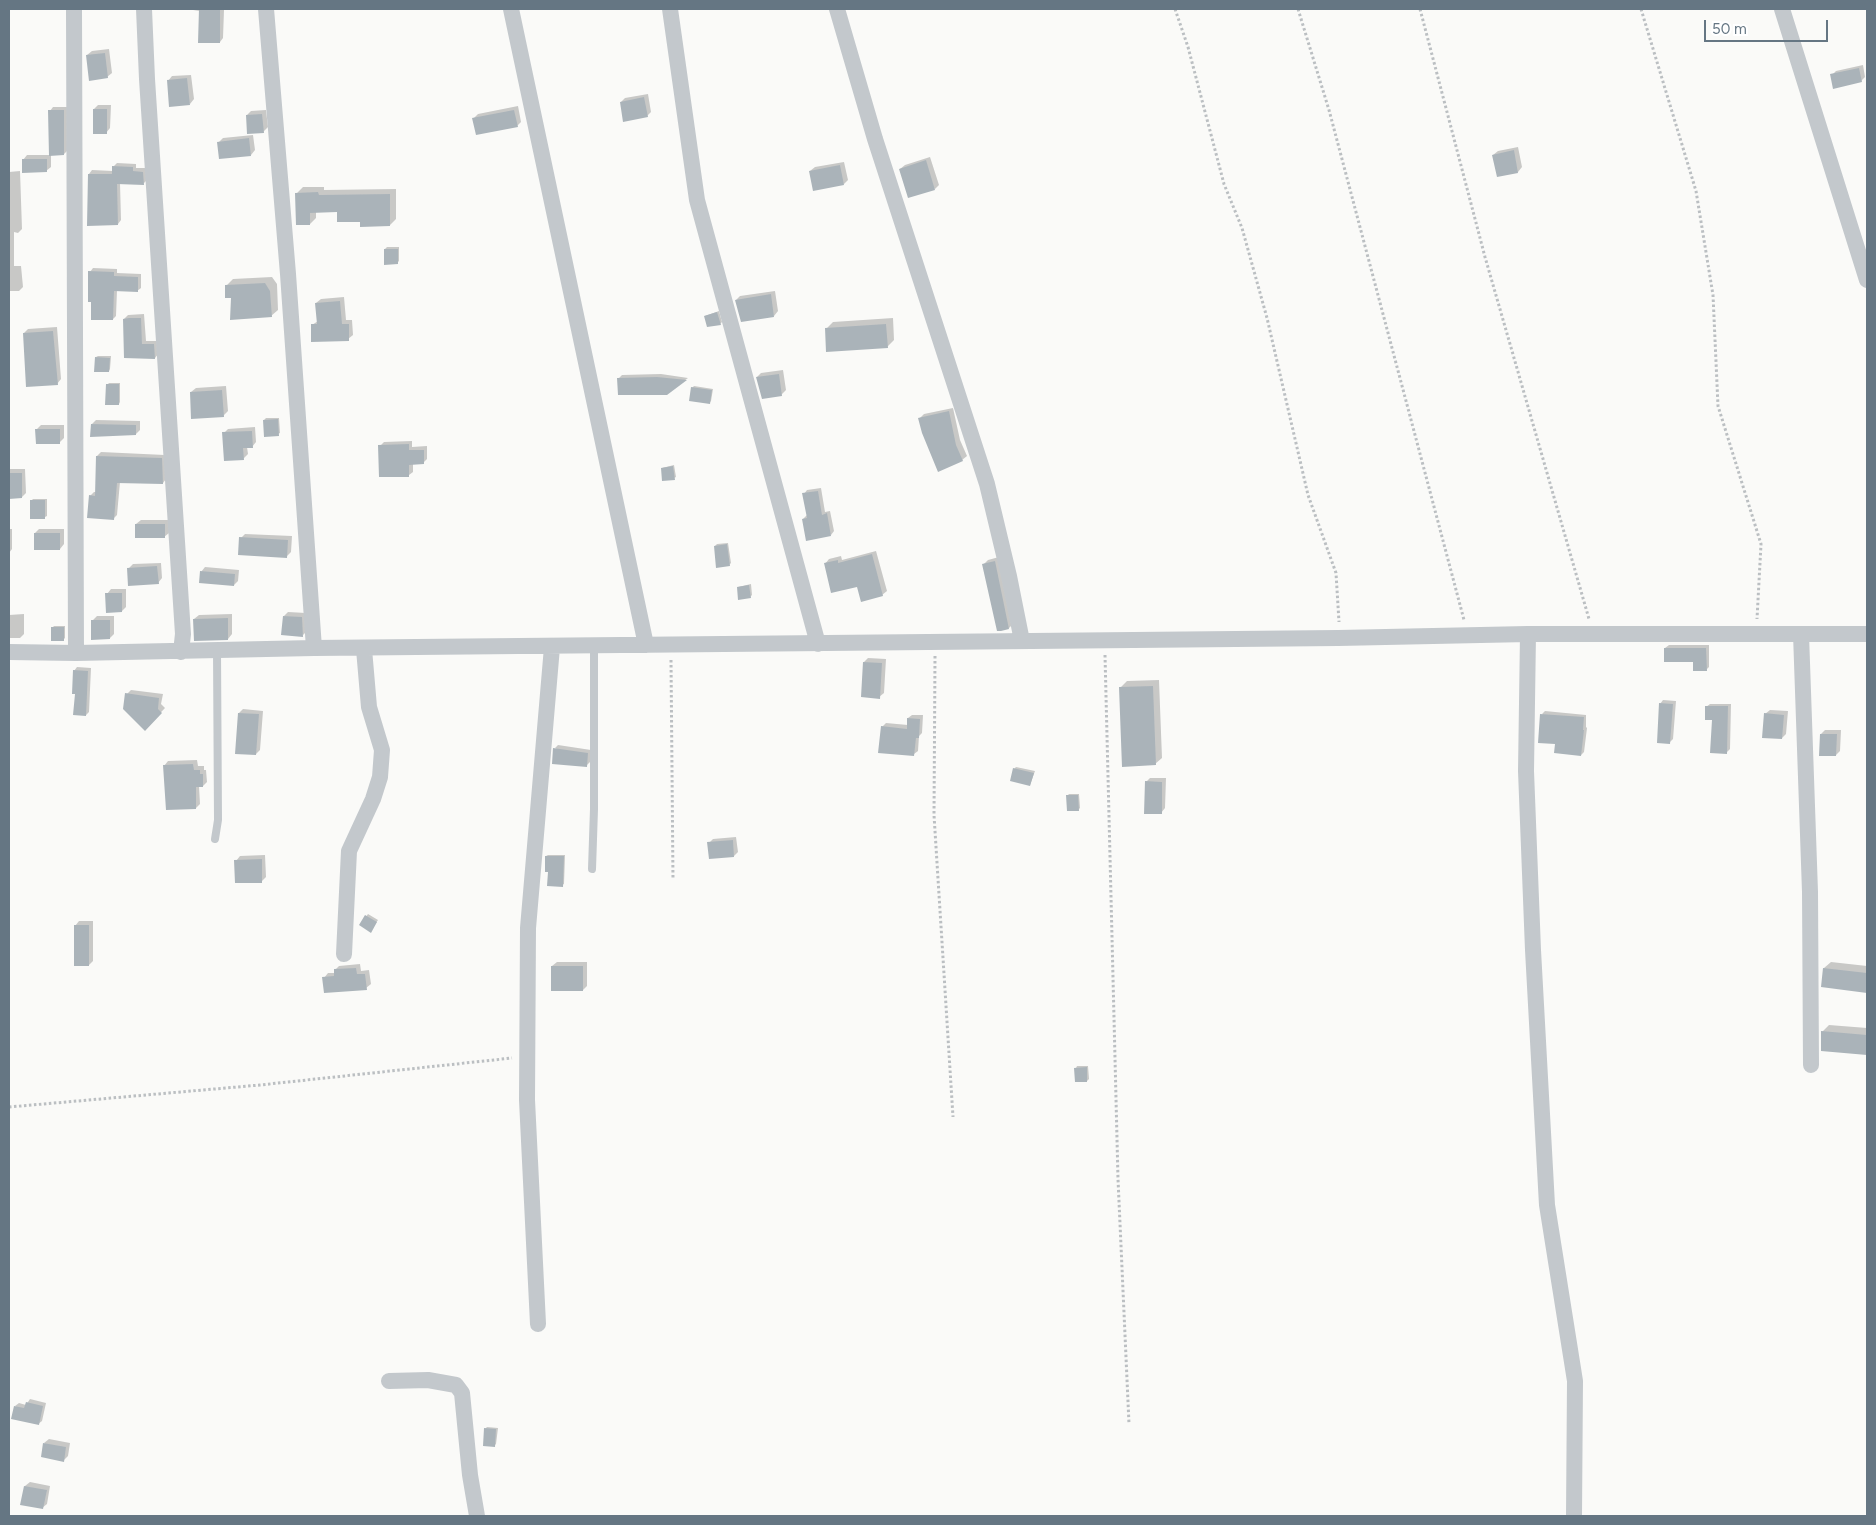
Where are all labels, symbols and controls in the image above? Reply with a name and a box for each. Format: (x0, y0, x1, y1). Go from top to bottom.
scale bar (1706, 10, 1830, 42)
text: 50 m (1712, 20, 1747, 38)

